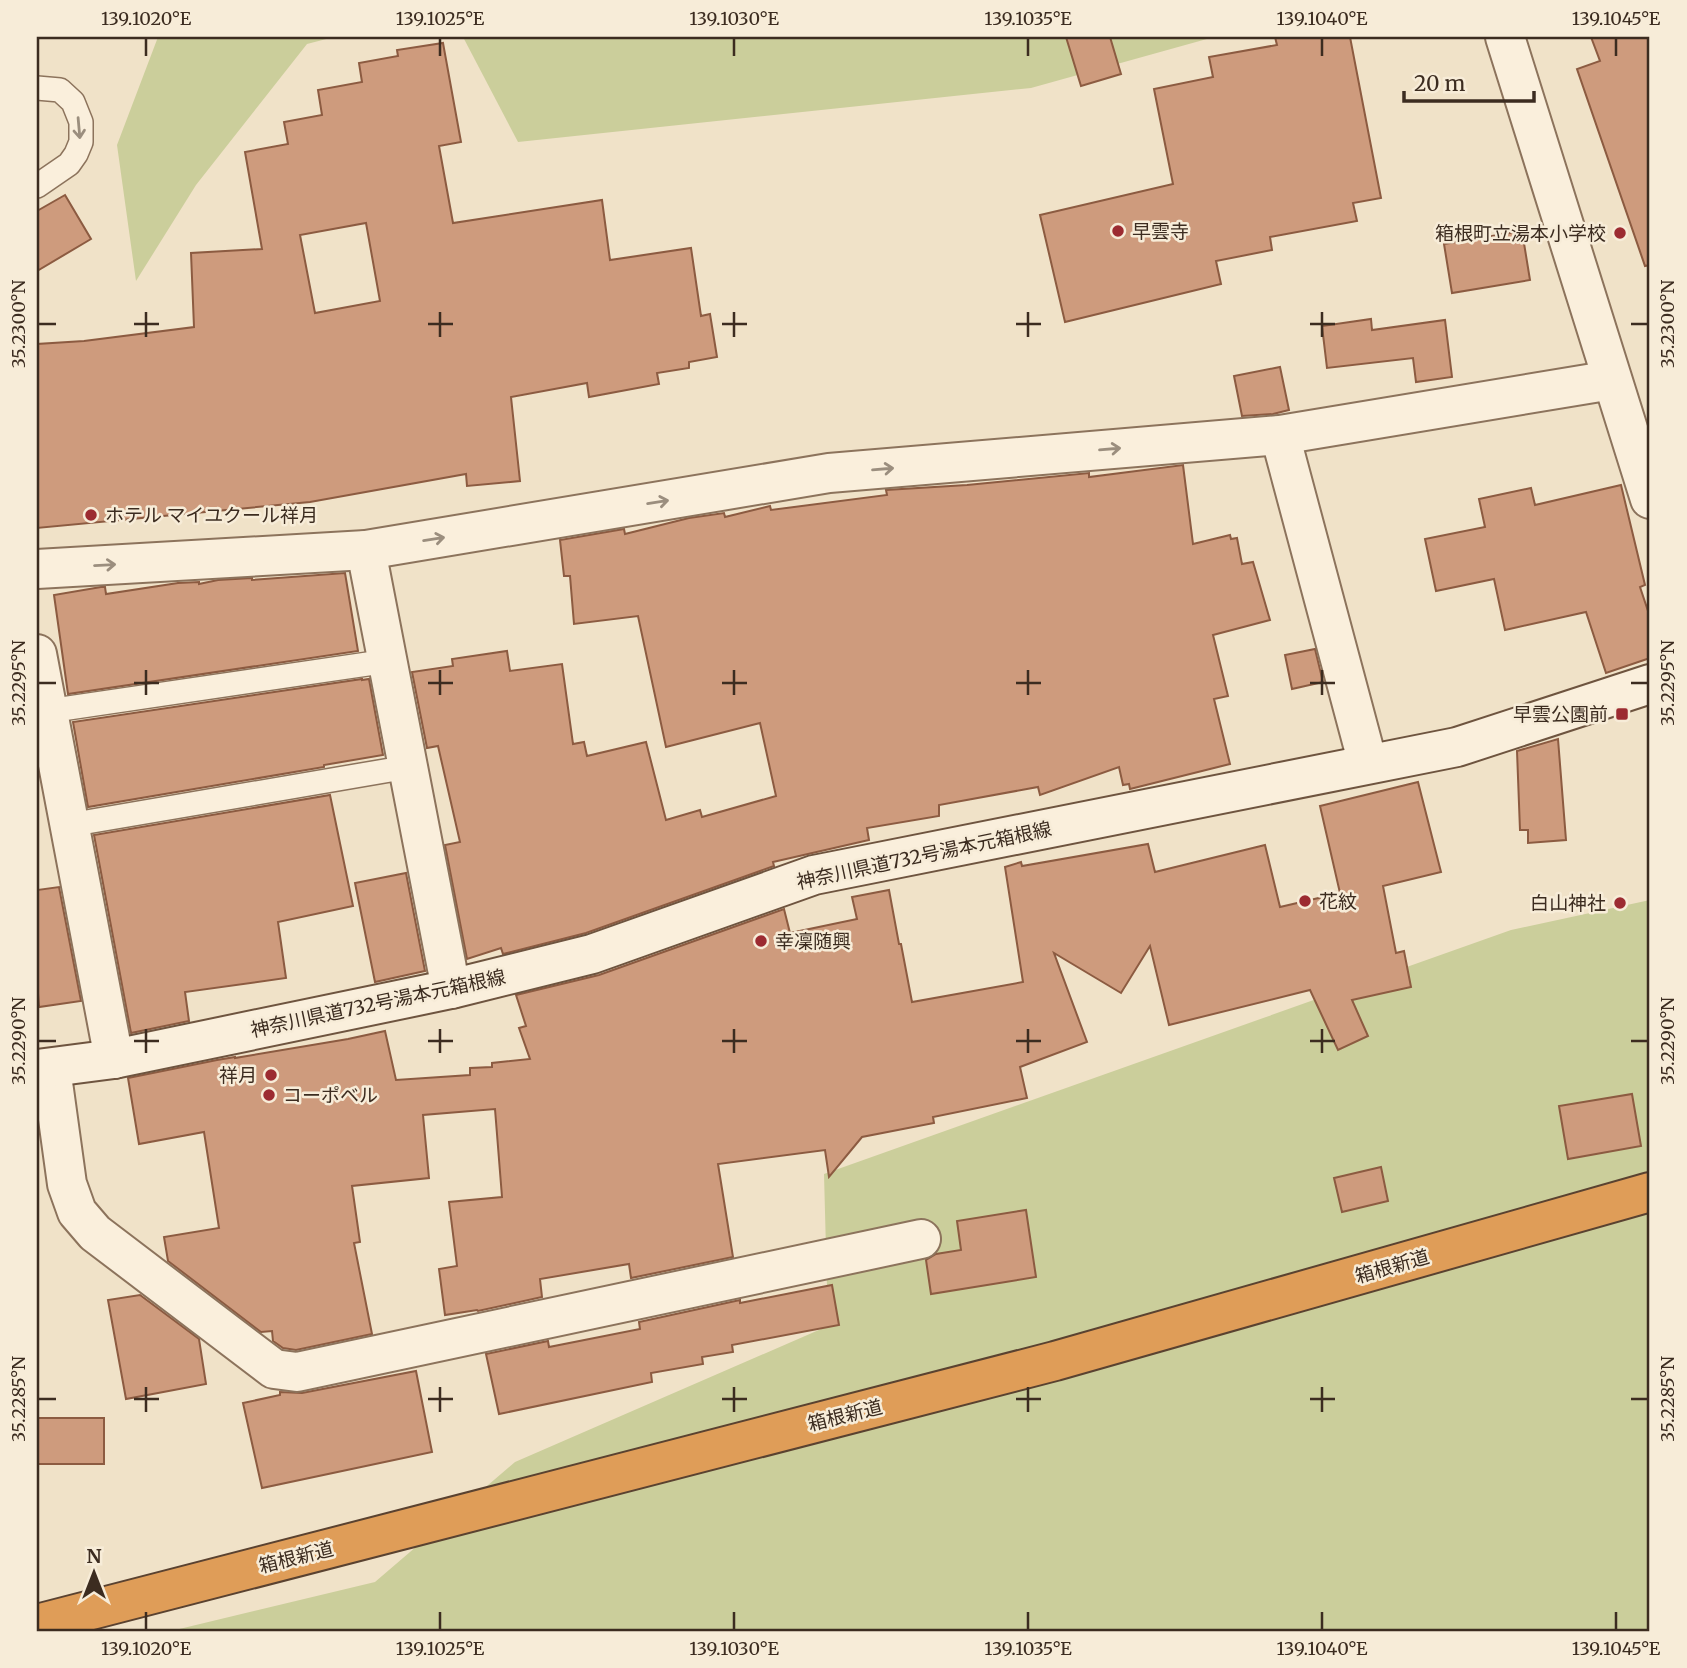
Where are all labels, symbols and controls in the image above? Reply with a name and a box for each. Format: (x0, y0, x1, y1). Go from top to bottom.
text: 139.1020°E (101, 7, 192, 30)
text: 139.1025°E (396, 7, 485, 30)
text: 139.1030°E (689, 7, 779, 30)
text: 139.1035°E (984, 7, 1072, 30)
text: 139.1040°E (1276, 7, 1368, 30)
text: 139.1045°E (1572, 7, 1661, 30)
scale bar (1404, 60, 1533, 104)
text: 20 m (1414, 70, 1466, 97)
one-way arrow (73, 116, 86, 139)
place label: 早雲寺 (1132, 219, 1189, 243)
place label: 箱根町立湯本小学校 (1435, 221, 1606, 245)
marker: 早雲寺 (1110, 223, 1126, 239)
marker: 箱根町立湯本小学校 (1612, 225, 1628, 241)
text: 35.2300°N (7, 280, 30, 368)
text: 35.2300°N (1656, 280, 1679, 368)
one-way arrow (1098, 442, 1121, 455)
one-way arrow (871, 462, 894, 475)
one-way arrow (646, 495, 669, 508)
place label: ホテル マイユクール祥月 (105, 503, 318, 527)
marker: ホテル マイユクール祥月 (83, 507, 99, 523)
one-way arrow (422, 532, 445, 545)
one-way arrow (93, 558, 116, 571)
text: 35.2295°N (7, 640, 30, 726)
text: 35.2295°N (1656, 640, 1679, 726)
place label: 早雲公園前 (1513, 702, 1608, 726)
marker: 早雲公園前 (1614, 706, 1630, 722)
street label: 神奈川県道732号湯本元箱根線 (794, 816, 1054, 894)
place label: 花紋 (1319, 889, 1357, 913)
place label: 白山神社 (1530, 891, 1606, 915)
marker: 花紋 (1297, 893, 1313, 909)
marker: 白山神社 (1612, 895, 1628, 911)
place label: 幸凜随興 (775, 929, 851, 953)
marker: 幸凜随興 (753, 933, 769, 949)
street label: 神奈川県道732号湯本元箱根線 (248, 964, 508, 1042)
text: 35.2290°N (7, 997, 30, 1085)
text: 35.2290°N (1656, 997, 1679, 1085)
place label: 祥月 (219, 1063, 257, 1087)
marker: 祥月 (263, 1067, 279, 1083)
place label: コーポベル (283, 1083, 378, 1107)
marker: コーポベル (261, 1087, 277, 1103)
street label: 箱根新道 (1352, 1244, 1432, 1288)
text: 35.2285°N (7, 1356, 30, 1442)
text: 35.2285°N (1656, 1356, 1679, 1442)
street label: 箱根新道 (805, 1394, 885, 1436)
street label: 箱根新道 (256, 1536, 336, 1578)
north arrow (60, 1538, 130, 1608)
text: N (86, 1544, 102, 1568)
text: 139.1020°E (101, 1637, 192, 1660)
text: 139.1025°E (396, 1637, 485, 1660)
text: 139.1030°E (689, 1637, 779, 1660)
text: 139.1035°E (984, 1637, 1072, 1660)
text: 139.1040°E (1276, 1637, 1368, 1660)
text: 139.1045°E (1572, 1637, 1661, 1660)

